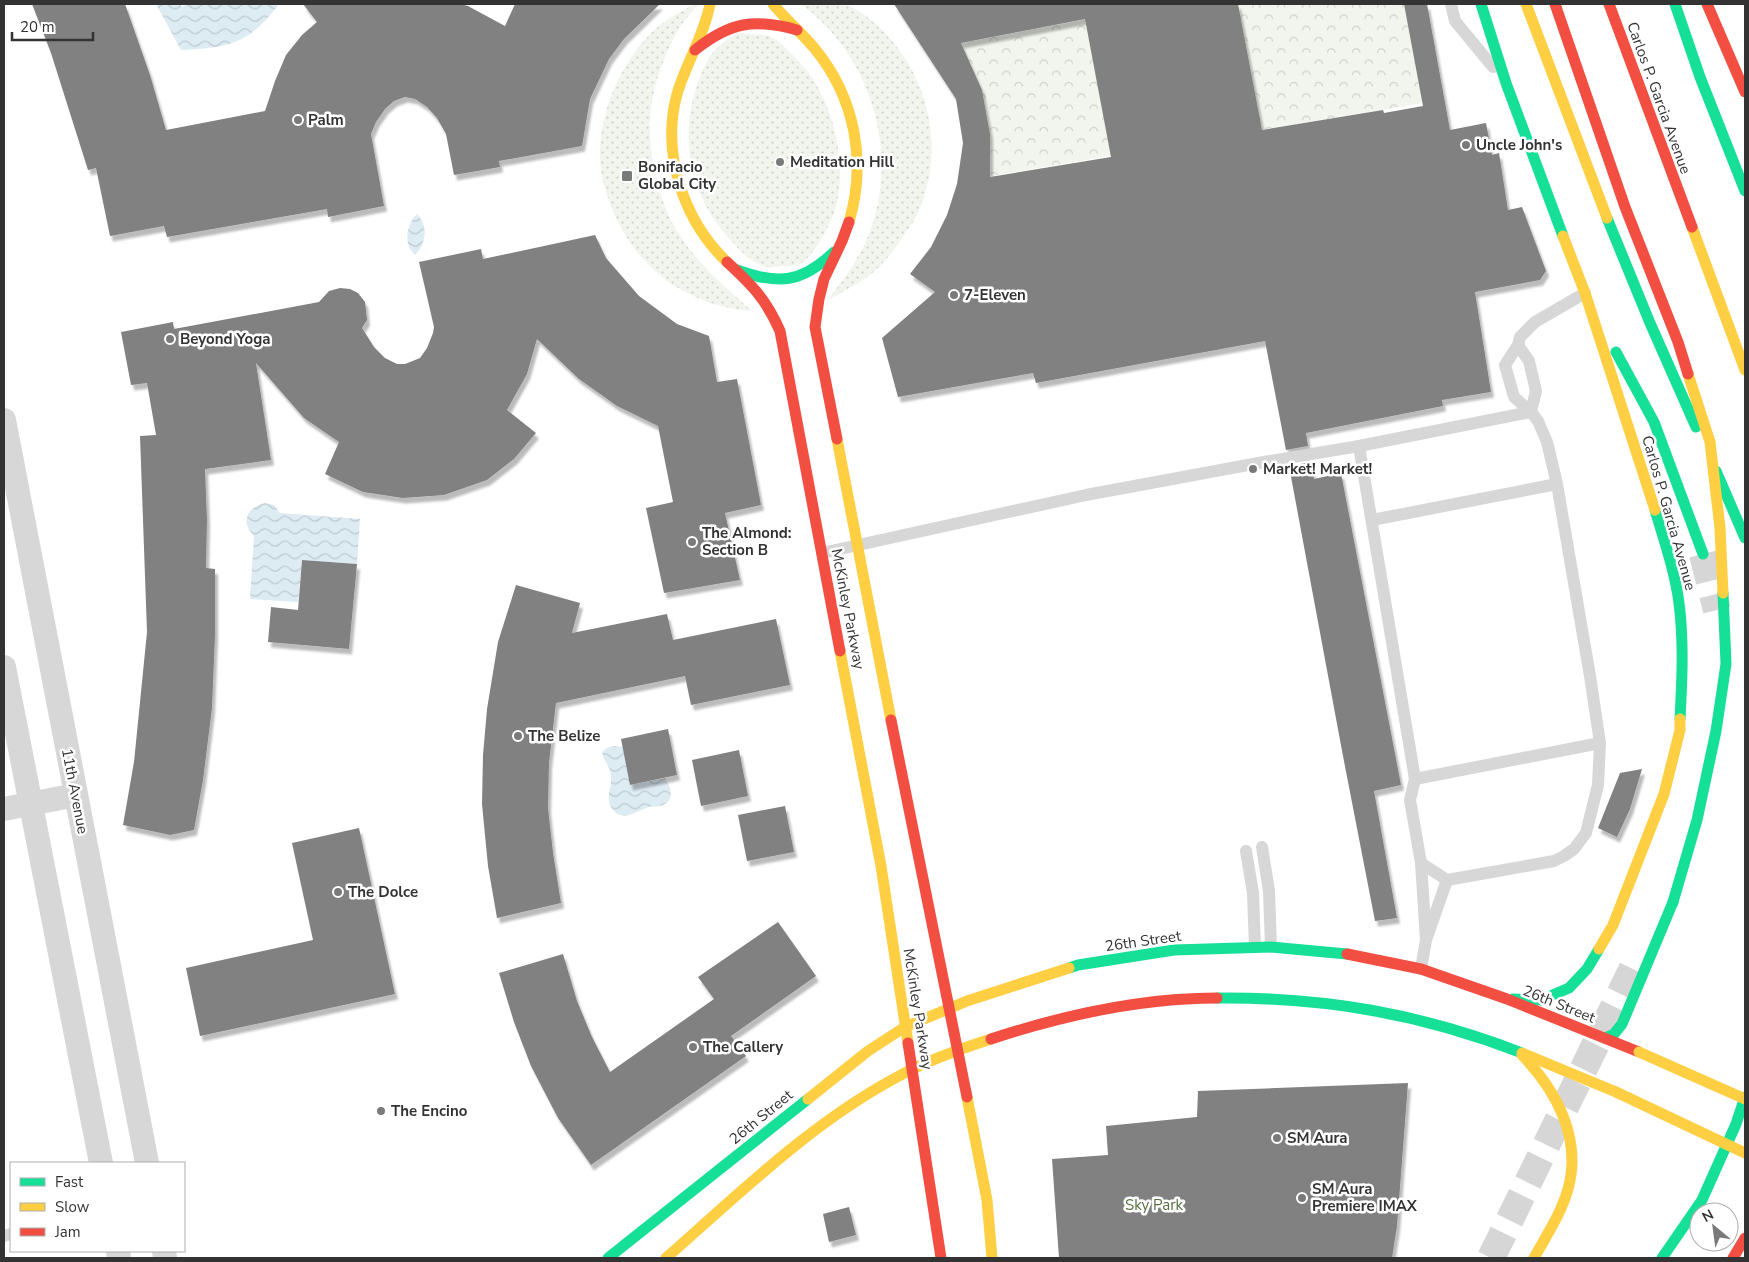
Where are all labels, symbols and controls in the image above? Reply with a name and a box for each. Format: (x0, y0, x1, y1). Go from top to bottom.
scale bar (12, 10, 94, 42)
text: 20 m (20, 17, 55, 37)
street label: Carlos P. Garcia Avenue (1622, 19, 1696, 177)
place label: Palm (308, 110, 344, 130)
marker: Palm (292, 114, 304, 126)
place label: Uncle John's (1476, 135, 1562, 155)
marker: Uncle John's (1460, 139, 1472, 151)
place label: Meditation Hill (790, 152, 894, 172)
marker: Meditation Hill (774, 156, 786, 168)
place label: Bonifacio Global City (638, 157, 716, 194)
marker: Bonifacio Global City (620, 169, 634, 183)
place label: 7-Eleven (964, 285, 1026, 305)
marker: 7-Eleven (948, 289, 960, 301)
place label: Beyond Yoga (180, 329, 270, 349)
marker: Beyond Yoga (164, 333, 176, 345)
street label: Carlos P. Garcia Avenue (1637, 433, 1701, 593)
place label: Market! Market! (1263, 459, 1373, 479)
marker: Market! Market! (1247, 463, 1259, 475)
place label: The Almond: Section B (702, 523, 792, 560)
marker: The Almond: Section B (686, 536, 698, 548)
street label: McKinley Parkway (826, 547, 870, 671)
place label: The Belize (528, 726, 600, 746)
marker: The Belize (512, 730, 524, 742)
street label: 11th Avenue (57, 747, 93, 835)
place label: The Dolce (348, 882, 418, 902)
marker: The Dolce (332, 886, 344, 898)
street label: 26th Street (1104, 926, 1183, 956)
street label: McKinley Parkway (899, 947, 938, 1071)
street label: 26th Street (1520, 980, 1599, 1028)
place label: The Callery (703, 1037, 783, 1057)
marker: The Callery (687, 1041, 699, 1053)
street label: 26th Street (725, 1085, 798, 1149)
place label: The Encino (391, 1101, 468, 1121)
marker: The Encino (375, 1105, 387, 1117)
place label: SM Aura (1287, 1128, 1347, 1148)
marker: SM Aura (1271, 1132, 1283, 1144)
legend (10, 1162, 185, 1252)
text: Fast (55, 1172, 84, 1192)
place label: SM Aura Premiere IMAX (1312, 1179, 1418, 1216)
marker: SM Aura Premiere IMAX (1296, 1192, 1308, 1204)
park label: Sky Park (1125, 1195, 1183, 1215)
text: Slow (55, 1197, 90, 1217)
north arrow (1689, 1202, 1739, 1252)
text: N (1699, 1205, 1717, 1227)
text: Jam (54, 1222, 81, 1242)

